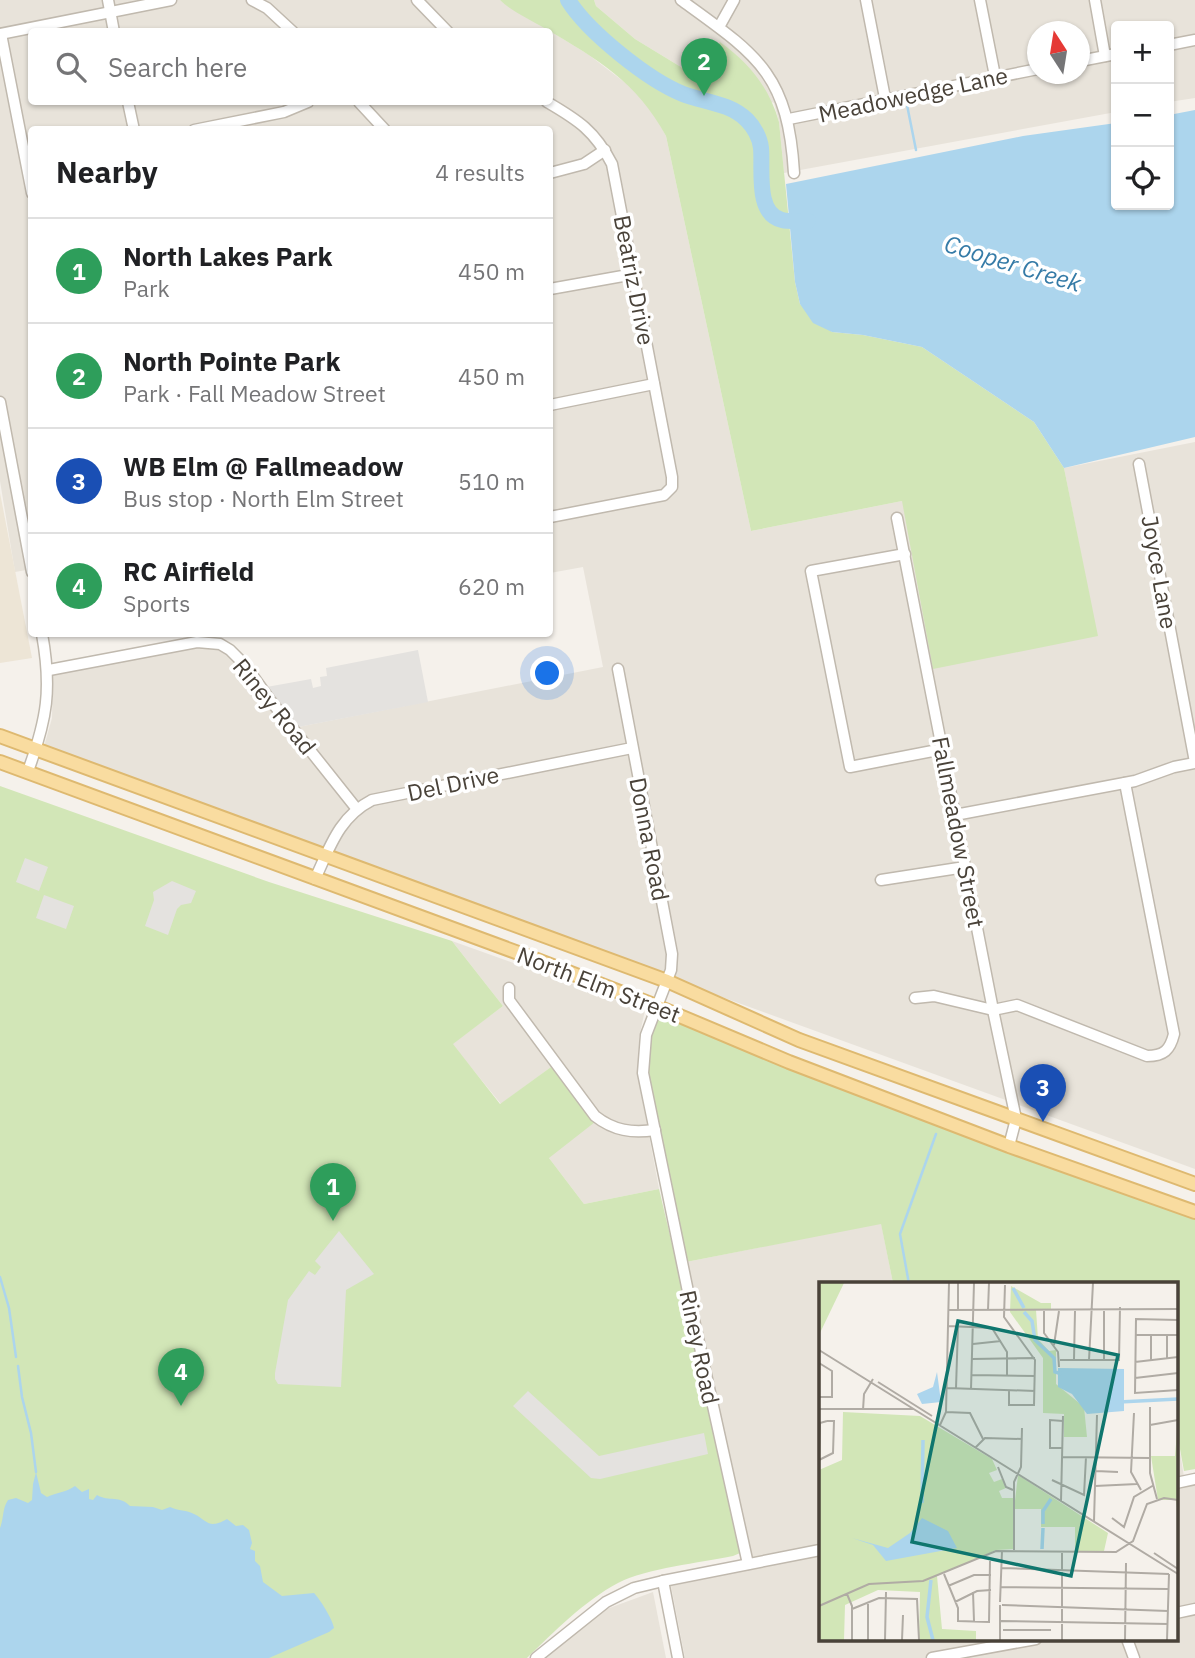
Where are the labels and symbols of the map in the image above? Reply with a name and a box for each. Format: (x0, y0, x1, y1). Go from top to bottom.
north arrow (1027, 21, 1090, 84)
pin: 2 (681, 38, 727, 96)
street label: Meadowedge Lane (816, 59, 1010, 129)
street label: Beatriz Drive (608, 213, 662, 347)
water label: Cooper Creek (941, 227, 1086, 299)
street label: Joyce Lane (1135, 513, 1185, 631)
street label: Riney Road (227, 652, 323, 760)
your location (530, 656, 564, 690)
street label: Fallmeadow Street (926, 734, 992, 930)
street label: Del Drive (404, 759, 502, 807)
street label: Donna Road (623, 775, 677, 903)
street label: North Elm Street (513, 939, 685, 1029)
pin: 3 (1020, 1064, 1066, 1122)
pin: 1 (310, 1163, 356, 1221)
inset map (819, 1282, 1178, 1640)
street label: Riney Road (673, 1287, 727, 1407)
pin: 4 (158, 1348, 204, 1406)

